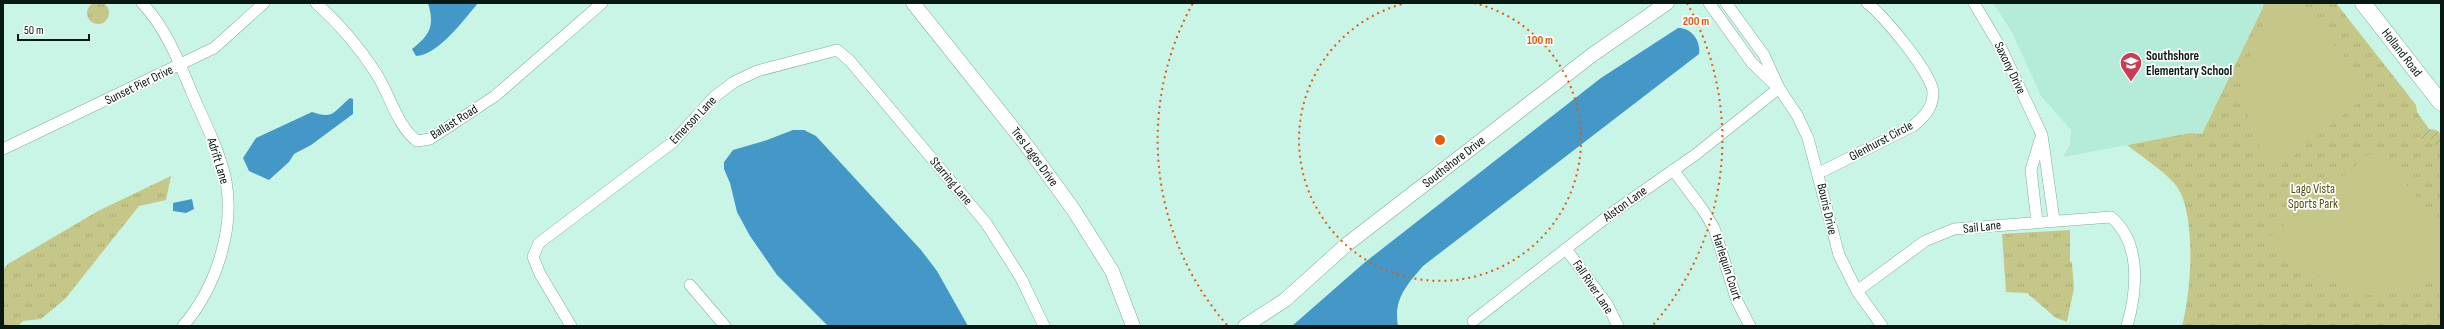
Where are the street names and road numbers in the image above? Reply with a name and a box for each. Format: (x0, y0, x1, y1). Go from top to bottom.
street label: Holland Road (2378, 25, 2425, 80)
street label: Saxony Drive (1991, 39, 2029, 97)
street label: Sunset Pier Drive (102, 62, 176, 108)
street label: Emerson Lane (666, 93, 720, 147)
street label: Ballast Road (427, 101, 481, 143)
street label: Glenhurst Circle (1846, 117, 1916, 165)
street label: Tres Lagos Drive (1007, 124, 1062, 189)
street label: Southshore Drive (1419, 132, 1488, 191)
street label: Adrift Lane (203, 135, 233, 186)
street label: Starring Lane (926, 154, 976, 208)
street label: Bouris Drive (1813, 182, 1841, 236)
street label: Alston Lane (1599, 183, 1650, 226)
street label: Sail Lane (1962, 217, 2002, 237)
street label: Harlequin Court (1709, 232, 1745, 302)
street label: Fall River Lane (1569, 257, 1617, 317)

